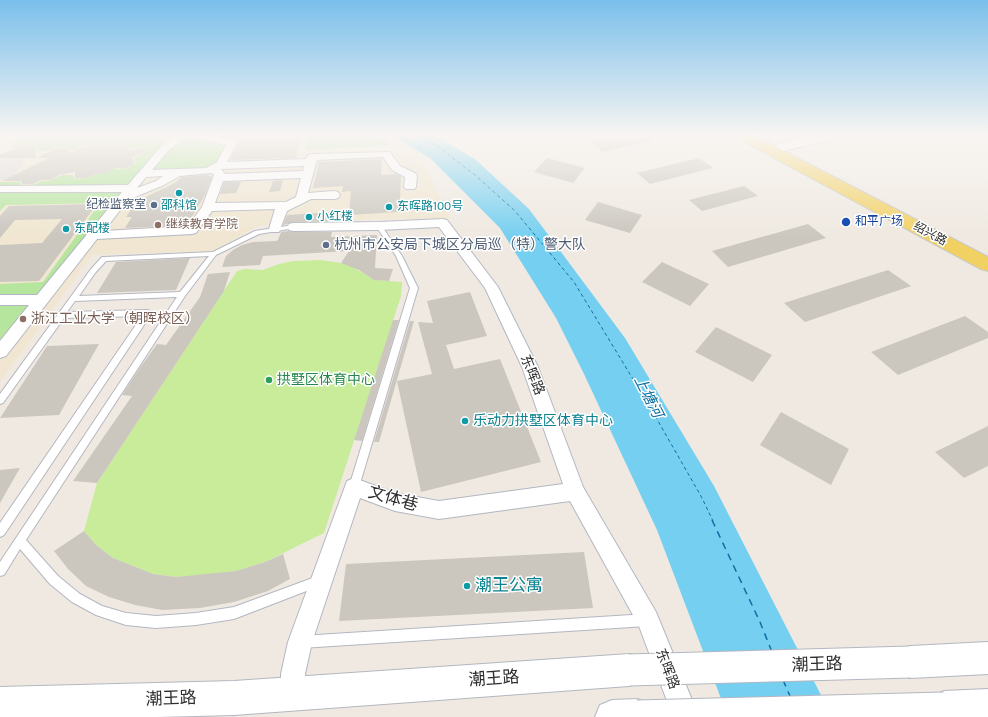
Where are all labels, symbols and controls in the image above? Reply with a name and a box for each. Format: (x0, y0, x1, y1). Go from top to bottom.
marker: 邵科馆 (174, 188, 184, 198)
place label: 纪检监察室 (86, 198, 146, 212)
place label: 邵科馆 (161, 199, 197, 213)
marker: 纪检监察室 (149, 200, 159, 210)
place label: 东晖路100号 (397, 200, 463, 214)
marker: 东晖路100号 (384, 202, 394, 212)
place label: 小红楼 (317, 210, 353, 224)
marker: 小红楼 (304, 212, 314, 222)
place label: 和平广场 (855, 215, 903, 229)
marker: 和平广场 (840, 216, 852, 228)
place label: 继续教育学院 (166, 218, 238, 232)
street label: 绍兴路 (911, 219, 949, 249)
marker: 继续教育学院 (153, 220, 163, 230)
place label: 东配楼 (74, 222, 110, 236)
marker: 东配楼 (61, 224, 71, 234)
place label: 杭州市公安局下城区分局巡（特）警大队 (334, 237, 586, 253)
marker: 杭州市公安局下城区分局巡（特）警大队 (321, 240, 331, 250)
place label: 浙江工业大学（朝晖校区） (31, 311, 199, 327)
marker: 浙江工业大学（朝晖校区） (18, 314, 28, 324)
street label: 东晖路 (516, 352, 548, 398)
place label: 拱墅区体育中心 (277, 372, 375, 388)
water label: 上塘河 (630, 373, 666, 421)
marker: 拱墅区体育中心 (264, 375, 274, 385)
place label: 乐动力拱墅区体育中心 (473, 413, 613, 429)
marker: 乐动力拱墅区体育中心 (460, 416, 470, 426)
street label: 文体巷 (366, 482, 420, 516)
place label: 潮王公寓 (475, 576, 543, 596)
marker: 潮王公寓 (462, 581, 472, 591)
street label: 东晖路 (652, 646, 682, 692)
street label: 潮王路 (791, 654, 843, 676)
street label: 潮王路 (468, 667, 520, 691)
street label: 潮王路 (145, 688, 197, 710)

